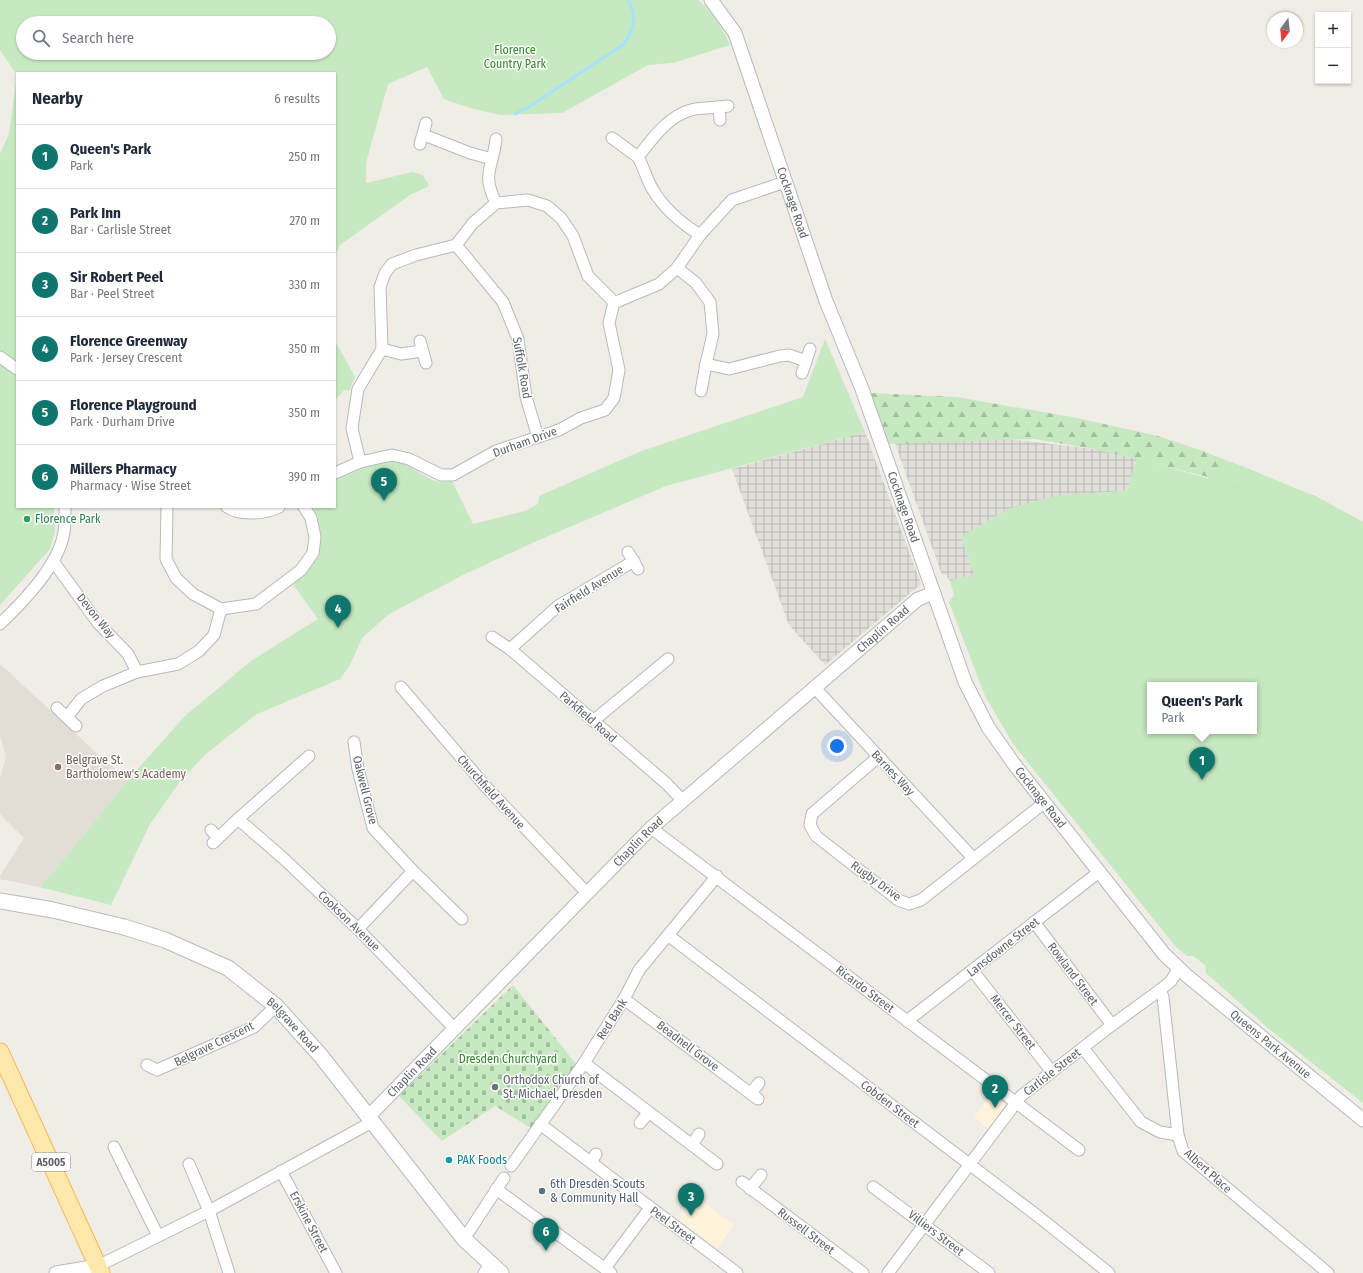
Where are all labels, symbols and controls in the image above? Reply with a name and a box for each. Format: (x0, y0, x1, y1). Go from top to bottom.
north arrow (1267, 12, 1303, 48)
map controls (1315, 12, 1351, 84)
button: + (1315, 12, 1351, 48)
search box (16, 16, 336, 60)
icon: search (30, 27, 52, 49)
text: Search here (62, 29, 134, 47)
park label: Florence Country Park (484, 43, 547, 71)
button: − (1315, 48, 1351, 84)
text: Nearby (32, 88, 83, 109)
text: 6 results (274, 91, 320, 106)
text: Queen's Park (70, 140, 151, 158)
text: 1 (42, 149, 48, 164)
text: 250 m (288, 149, 320, 164)
text: Park (70, 158, 93, 173)
street label: Cocknage Road (774, 165, 811, 240)
text: Park Inn (70, 204, 121, 222)
text: 2 (42, 213, 48, 228)
text: 270 m (289, 213, 320, 228)
text: Bar · Carlisle Street (70, 222, 171, 237)
text: Sir Robert Peel (70, 268, 163, 286)
text: 3 (42, 277, 48, 292)
text: 330 m (288, 277, 320, 292)
text: Bar · Peel Street (70, 286, 155, 301)
text: Florence Greenway (70, 332, 187, 350)
street label: Suffolk Road (510, 336, 534, 400)
text: 4 (42, 341, 48, 356)
text: 350 m (288, 341, 320, 356)
text: Park · Jersey Crescent (70, 350, 182, 365)
text: Florence Playground (70, 396, 197, 414)
text: 5 (42, 405, 48, 420)
text: 350 m (288, 405, 320, 420)
text: Park · Durham Drive (70, 414, 175, 429)
street label: Durham Drive (491, 424, 559, 460)
text: Millers Pharmacy (70, 460, 177, 478)
pin: 5 (371, 468, 397, 501)
text: 6 (42, 469, 48, 484)
text: 390 m (288, 469, 320, 484)
street label: Cocknage Road (885, 470, 922, 544)
text: Pharmacy · Wise Street (70, 478, 191, 493)
place label: Florence Park (35, 512, 101, 526)
marker: Florence Park (22, 514, 32, 524)
street label: Fairfield Avenue (552, 562, 626, 616)
street label: Devon Way (74, 591, 119, 642)
pin: 4 (325, 595, 351, 628)
street label: Chaplin Road (854, 603, 912, 656)
popup (1147, 682, 1257, 734)
street label: Parkfield Road (557, 689, 619, 745)
text: Queen's Park (1161, 692, 1243, 710)
text: Park (1161, 710, 1185, 725)
your location (827, 736, 847, 756)
pin: 1 (1189, 747, 1215, 780)
street label: Barnes Way (869, 748, 918, 799)
street label: Churchfield Avenue (454, 752, 528, 832)
place label: Belgrave St. Bartholomew's Academy (66, 753, 187, 781)
street label: Oakwell Grove (350, 754, 380, 826)
marker: Belgrave St. Bartholomew's Academy (53, 762, 63, 772)
street label: Cocknage Road (1012, 764, 1069, 831)
street label: Chaplin Road (610, 814, 666, 869)
street label: Rugby Drive (848, 858, 904, 904)
street label: Cookson Avenue (315, 888, 383, 954)
street label: Lansdowne Street (964, 914, 1042, 980)
street label: Rowland Street (1045, 940, 1101, 1008)
street label: Ricardo Street (833, 963, 897, 1016)
street label: Mercer Street (987, 992, 1039, 1052)
street label: Belgrave Road (264, 994, 321, 1055)
street label: Red Bank (594, 995, 630, 1042)
street label: Queens Park Avenue (1227, 1007, 1314, 1081)
street label: Beadnell Grove (654, 1018, 722, 1074)
street label: Belgrave Crescent (172, 1019, 256, 1069)
street label: Chaplin Road (384, 1044, 440, 1100)
street label: Carlisle Street (1021, 1045, 1083, 1099)
park label: Dresden Churchyard (459, 1052, 557, 1066)
place label: Orthodox Church of St. Michael, Dresden (503, 1073, 602, 1101)
pin: 2 (982, 1075, 1008, 1108)
street label: Cobden Street (858, 1077, 922, 1131)
marker: Orthodox Church of St. Michael, Dresden (490, 1082, 500, 1092)
street label: Albert Place (1181, 1146, 1235, 1196)
road number: A5005 (32, 1153, 70, 1171)
place label: PAK Foods (457, 1153, 507, 1167)
marker: PAK Foods (444, 1155, 454, 1165)
place label: 6th Dresden Scouts & Community Hall (550, 1177, 645, 1205)
pin: 3 (678, 1183, 704, 1216)
marker: 6th Dresden Scouts & Community Hall (537, 1186, 547, 1196)
street label: Erskine Street (287, 1189, 331, 1255)
street label: Peel Street (648, 1203, 699, 1247)
street label: Russell Street (775, 1205, 837, 1257)
street label: Villiers Street (905, 1208, 967, 1258)
pin: 6 (533, 1218, 559, 1251)

